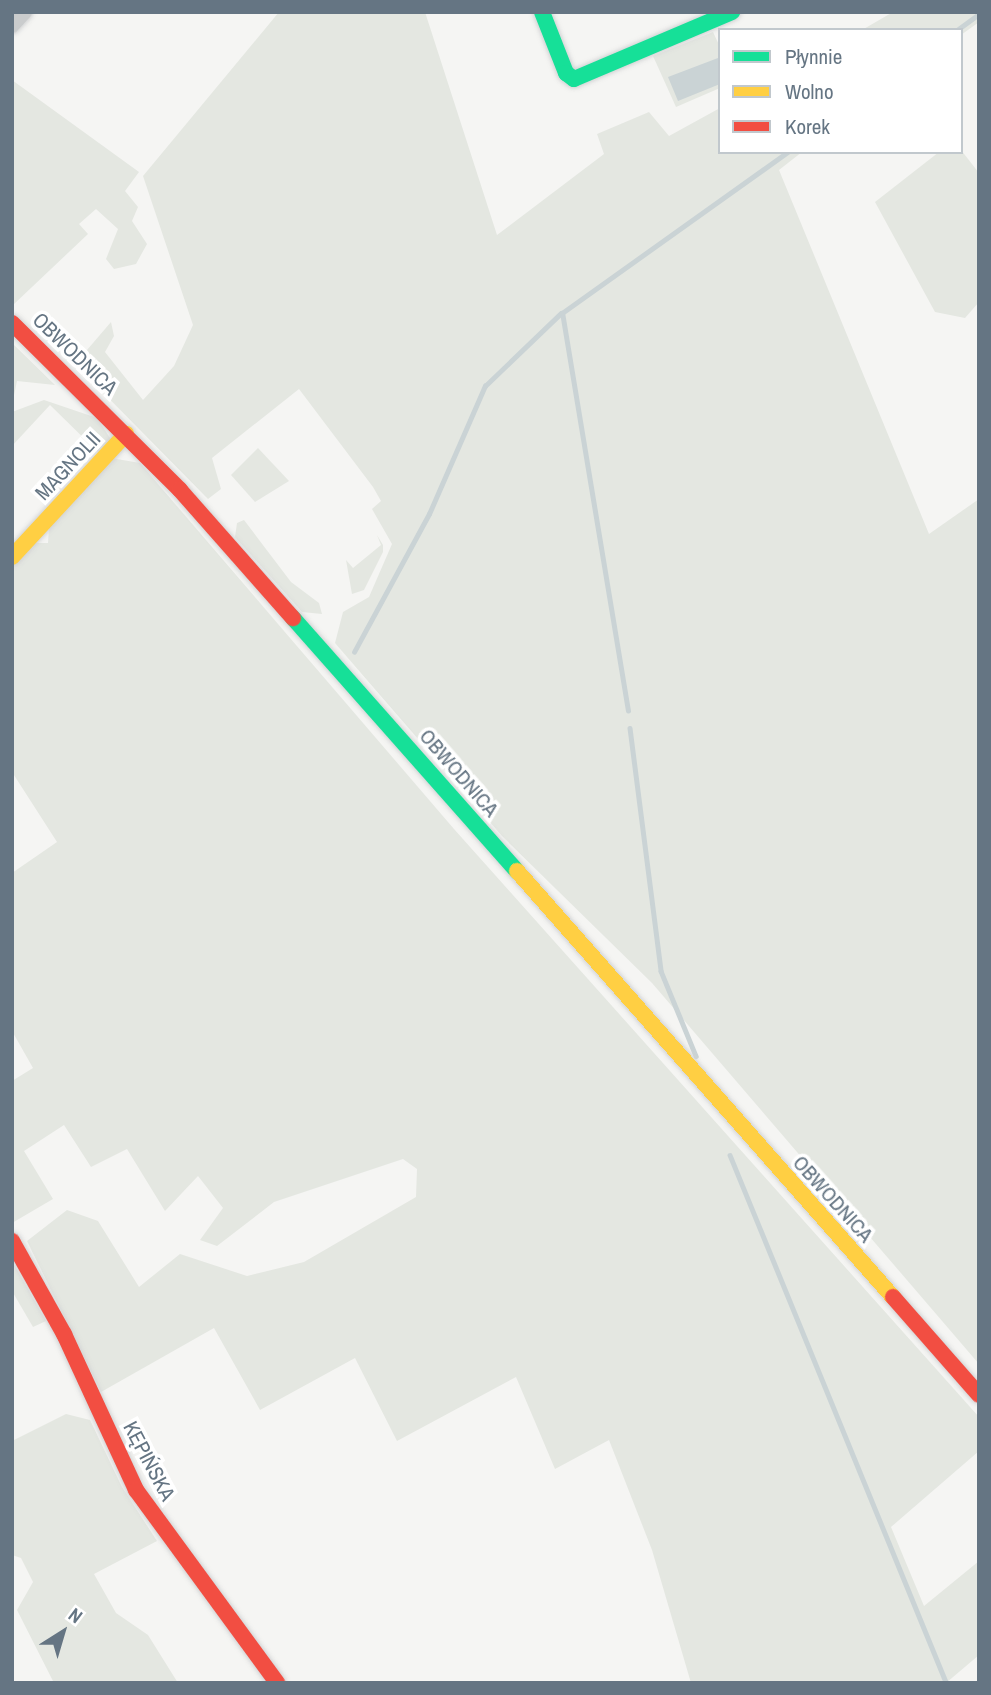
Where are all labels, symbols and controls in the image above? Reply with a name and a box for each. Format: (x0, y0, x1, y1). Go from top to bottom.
legend (718, 28, 963, 154)
text: Płynnie (785, 42, 842, 71)
text: Wolno (785, 77, 834, 106)
text: Korek (785, 112, 830, 141)
street label: OBWODNICA (27, 307, 123, 401)
street label: MAGNOLII (30, 427, 106, 505)
street label: OBWODNICA (414, 724, 504, 822)
street label: OBWODNICA (787, 1150, 879, 1248)
street label: KĘPIŃSKA (118, 1417, 180, 1505)
north arrow (28, 1597, 98, 1667)
text: N (63, 1601, 88, 1629)

